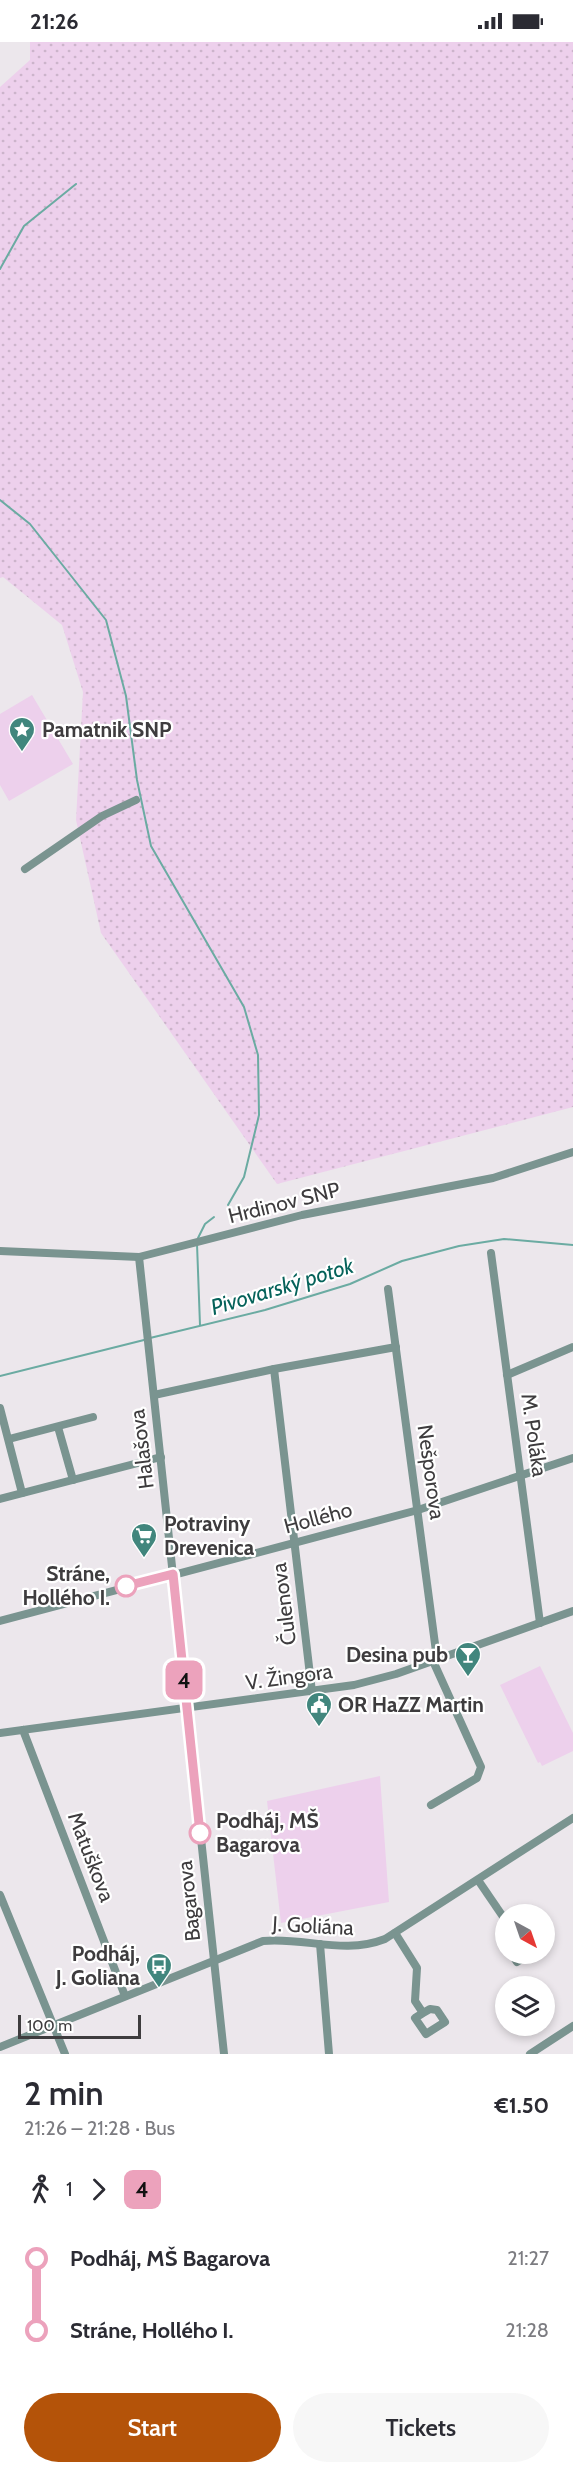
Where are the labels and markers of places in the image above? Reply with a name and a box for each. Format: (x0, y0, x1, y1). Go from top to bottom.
place icon: Pamatnik SNP (7, 715, 37, 753)
place label: Pamatnik SNP (42, 717, 172, 742)
place label: Potraviny Drevenica (164, 1511, 255, 1560)
supermarket icon: Potraviny Drevenica (129, 1521, 159, 1559)
place label: Stráne, Hollého I. (22, 1561, 110, 1610)
marker: Stráne, Hollého I. (115, 1575, 137, 1597)
bar icon: Desina pub (453, 1640, 483, 1678)
place label: Desina pub (346, 1642, 448, 1667)
public building icon: OR HaZZ Martin (304, 1690, 334, 1728)
place label: OR HaZZ Martin (338, 1692, 484, 1717)
place label: Podháj, MŠ Bagarova (216, 1808, 319, 1857)
marker: Podháj, MŠ Bagarova (189, 1822, 211, 1844)
place label: Podháj, J. Goliana (55, 1941, 141, 1990)
bus stop icon: Podháj, J. Goliana (144, 1951, 174, 1989)

